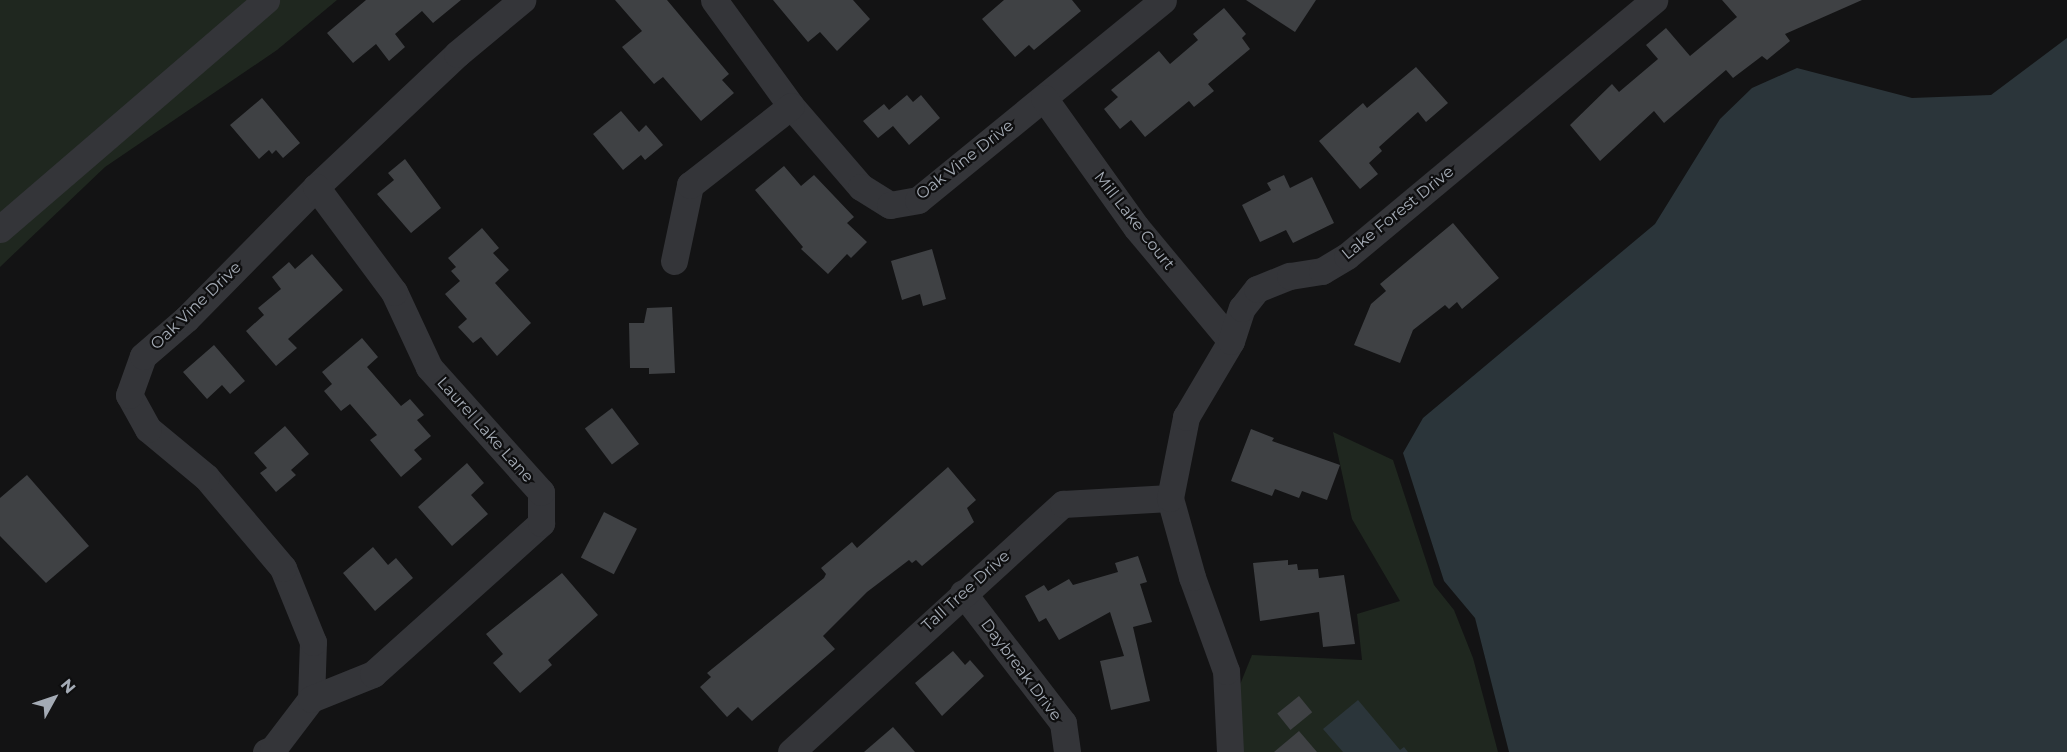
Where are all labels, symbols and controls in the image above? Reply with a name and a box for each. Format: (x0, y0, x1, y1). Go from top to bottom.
street label: Oak Vine Drive (912, 116, 1018, 204)
street label: Lake Forest Drive (1338, 162, 1458, 264)
street label: Mill Lake Court (1090, 168, 1178, 274)
street label: Oak Vine Drive (147, 258, 245, 354)
street label: Laurel Lake Lane (433, 373, 537, 487)
street label: Tall Tree Drive (918, 547, 1014, 635)
street label: Daybreak Drive (976, 615, 1066, 725)
north arrow (24, 668, 84, 728)
text: N (57, 675, 80, 697)

